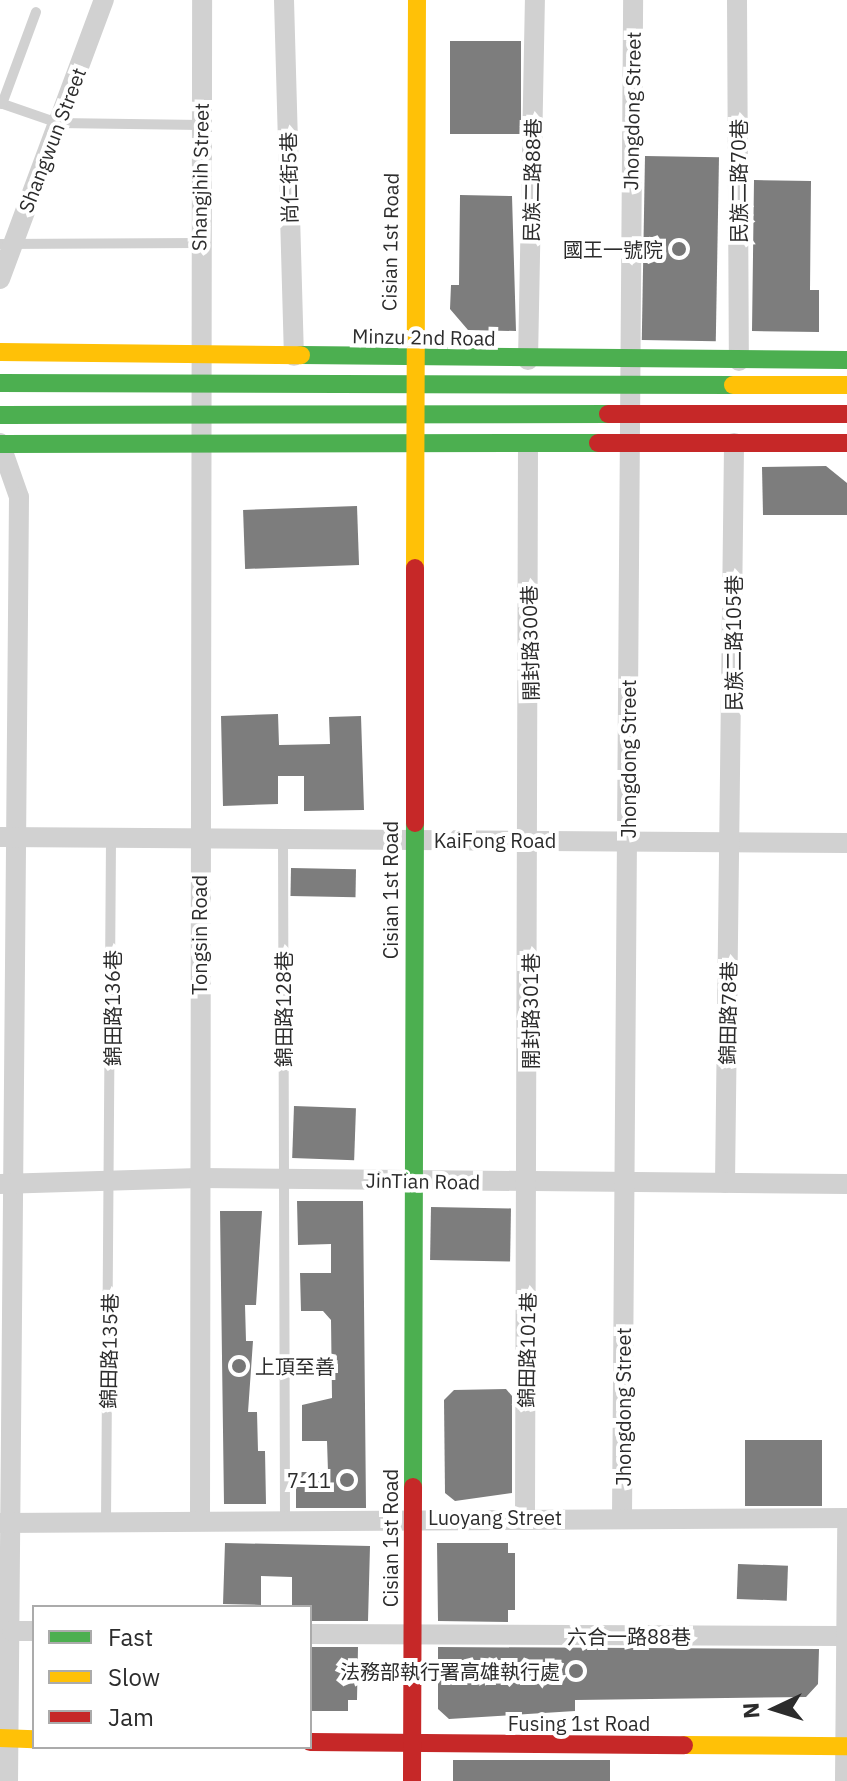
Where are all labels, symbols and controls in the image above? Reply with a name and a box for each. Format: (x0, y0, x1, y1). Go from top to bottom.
street label: Jhongdong Street (619, 31, 645, 191)
street label: Shangwun Street (13, 64, 91, 216)
street label: Shangjhih Street (187, 103, 213, 251)
street label: 民族二路88巷 (519, 118, 545, 242)
street label: 民族二路70巷 (726, 119, 750, 243)
street label: 尚仁街5巷 (276, 132, 302, 224)
street label: Cisian 1st Road (377, 173, 403, 311)
place label: 國王一號院 (563, 237, 663, 261)
marker: 國王一號院 (670, 240, 688, 258)
street label: Minzu 2nd Road (352, 324, 496, 350)
street label: 民族二路105巷 (721, 575, 745, 711)
street label: 開封路300巷 (517, 585, 543, 701)
street label: Jhongdong Street (616, 680, 640, 838)
street label: Cisian 1st Road (378, 821, 402, 959)
street label: KaiFong Road (434, 828, 556, 852)
street label: Tongsin Road (187, 875, 211, 995)
street label: 錦田路136巷 (100, 950, 124, 1066)
street label: 錦田路128巷 (271, 951, 295, 1067)
street label: 開封路301巷 (518, 953, 542, 1069)
street label: 錦田路78巷 (715, 961, 741, 1065)
street label: JinTian Road (365, 1168, 481, 1194)
street label: 錦田路101巷 (514, 1292, 540, 1408)
street label: 錦田路135巷 (96, 1293, 122, 1409)
street label: Jhongdong Street (611, 1328, 635, 1486)
place label: 上頂至善 (255, 1354, 335, 1378)
marker: 上頂至善 (230, 1357, 248, 1375)
place label: 7-11 (287, 1468, 331, 1492)
street label: Cisian 1st Road (378, 1469, 402, 1607)
marker: 7-11 (338, 1471, 356, 1489)
street label: Luoyang Street (428, 1505, 562, 1529)
legend (32, 1605, 312, 1749)
text: Fast (108, 1621, 153, 1653)
street label: 六合一路88巷 (567, 1624, 691, 1648)
place label: 法務部執行署高雄執行處 (340, 1659, 560, 1683)
text: Slow (108, 1661, 160, 1693)
marker: 法務部執行署高雄執行處 (567, 1662, 585, 1680)
north arrow (735, 1669, 815, 1749)
text: Jam (108, 1701, 154, 1733)
text: N (736, 1702, 766, 1720)
street label: Fusing 1st Road (508, 1711, 650, 1735)

